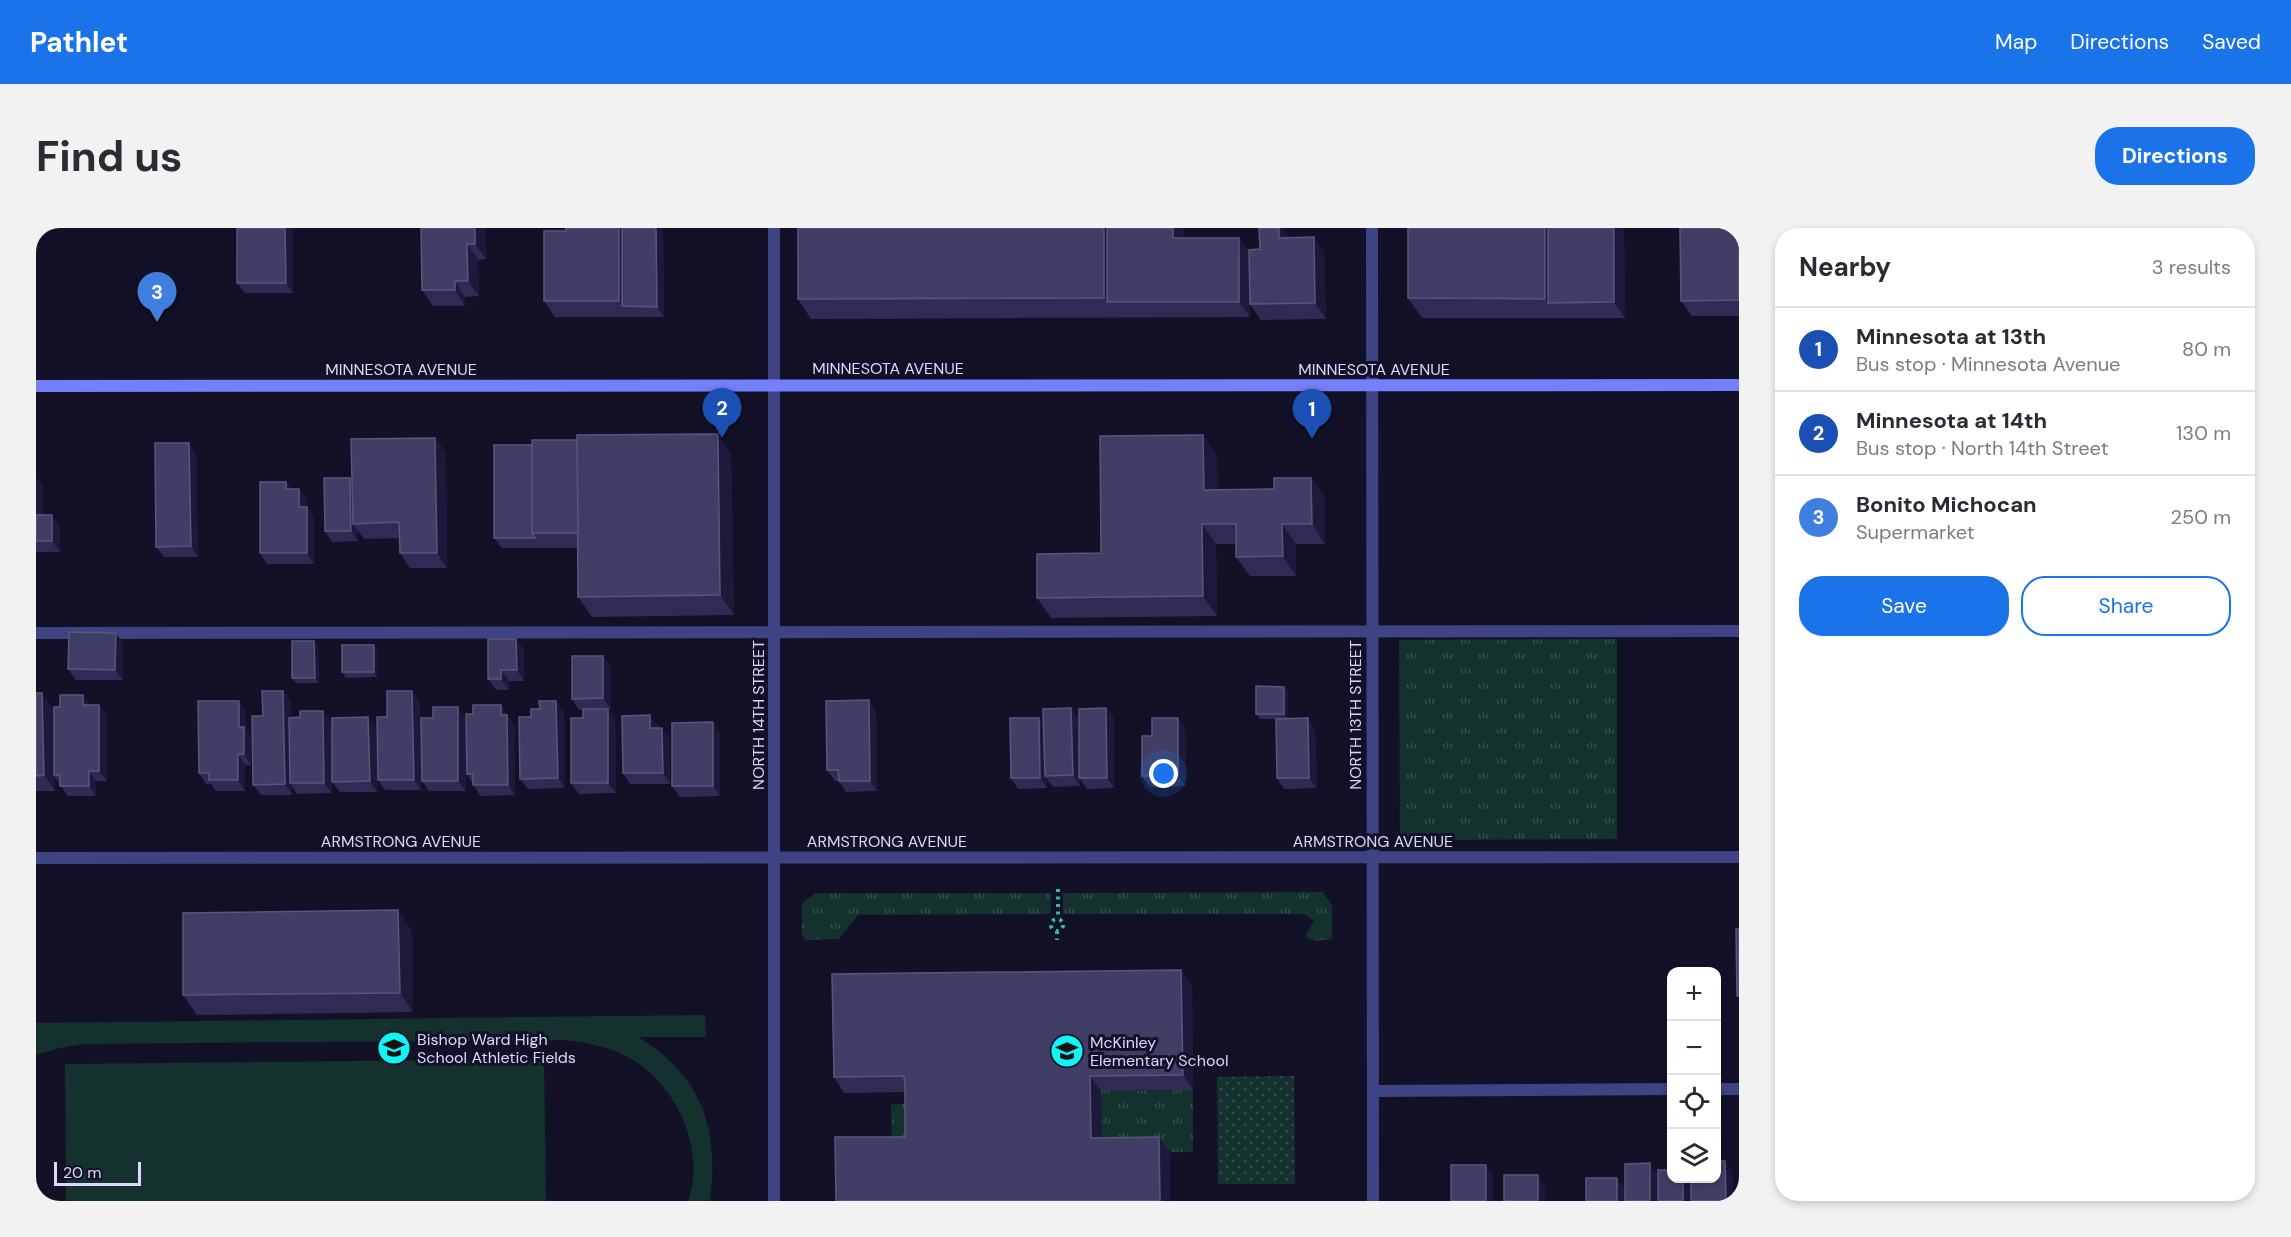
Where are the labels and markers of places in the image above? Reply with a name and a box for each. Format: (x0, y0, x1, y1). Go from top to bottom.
pin: 3 (138, 272, 176, 322)
pin: 2 (702, 388, 742, 438)
pin: 1 (1292, 390, 1332, 439)
place label: Bishop Ward High School Athletic Fields (417, 1029, 576, 1068)
school or university icon: Bishop Ward High School Athletic Fields (376, 1030, 412, 1066)
place label: McKinley Elementary School (1090, 1032, 1228, 1071)
school or university icon: McKinley Elementary School (1049, 1033, 1085, 1069)

